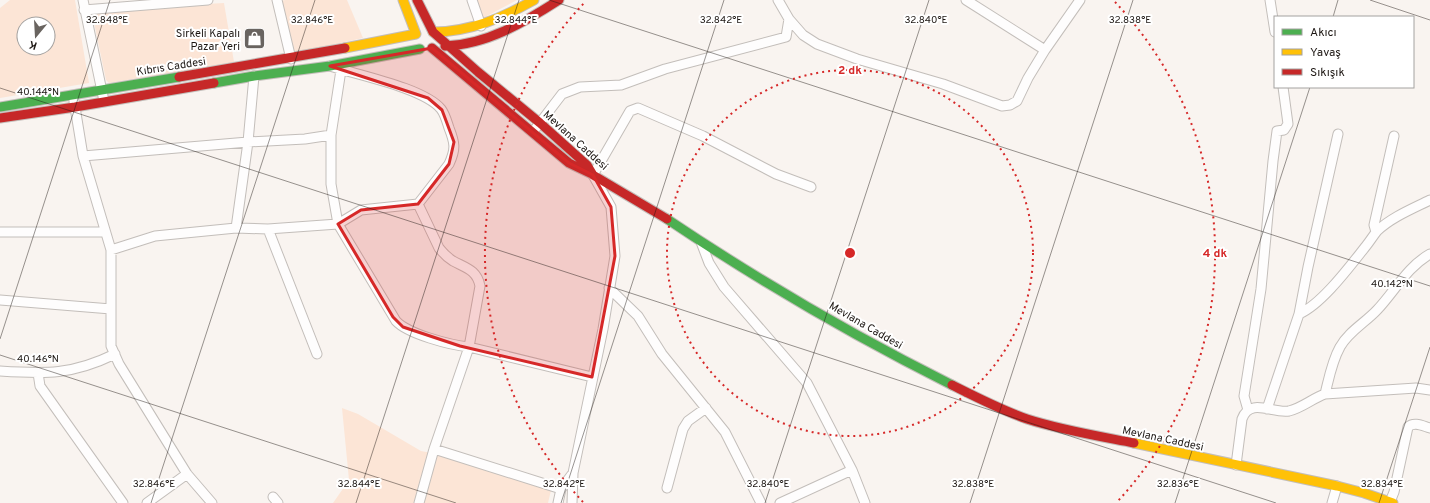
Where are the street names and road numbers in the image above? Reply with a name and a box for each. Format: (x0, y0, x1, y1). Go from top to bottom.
street label: Kıbrıs Caddesi (135, 55, 207, 79)
street label: Mevlana Caddesi (540, 108, 611, 174)
street label: Mevlana Caddesi (826, 299, 905, 353)
street label: Mevlana Caddesi (1121, 424, 1205, 454)

